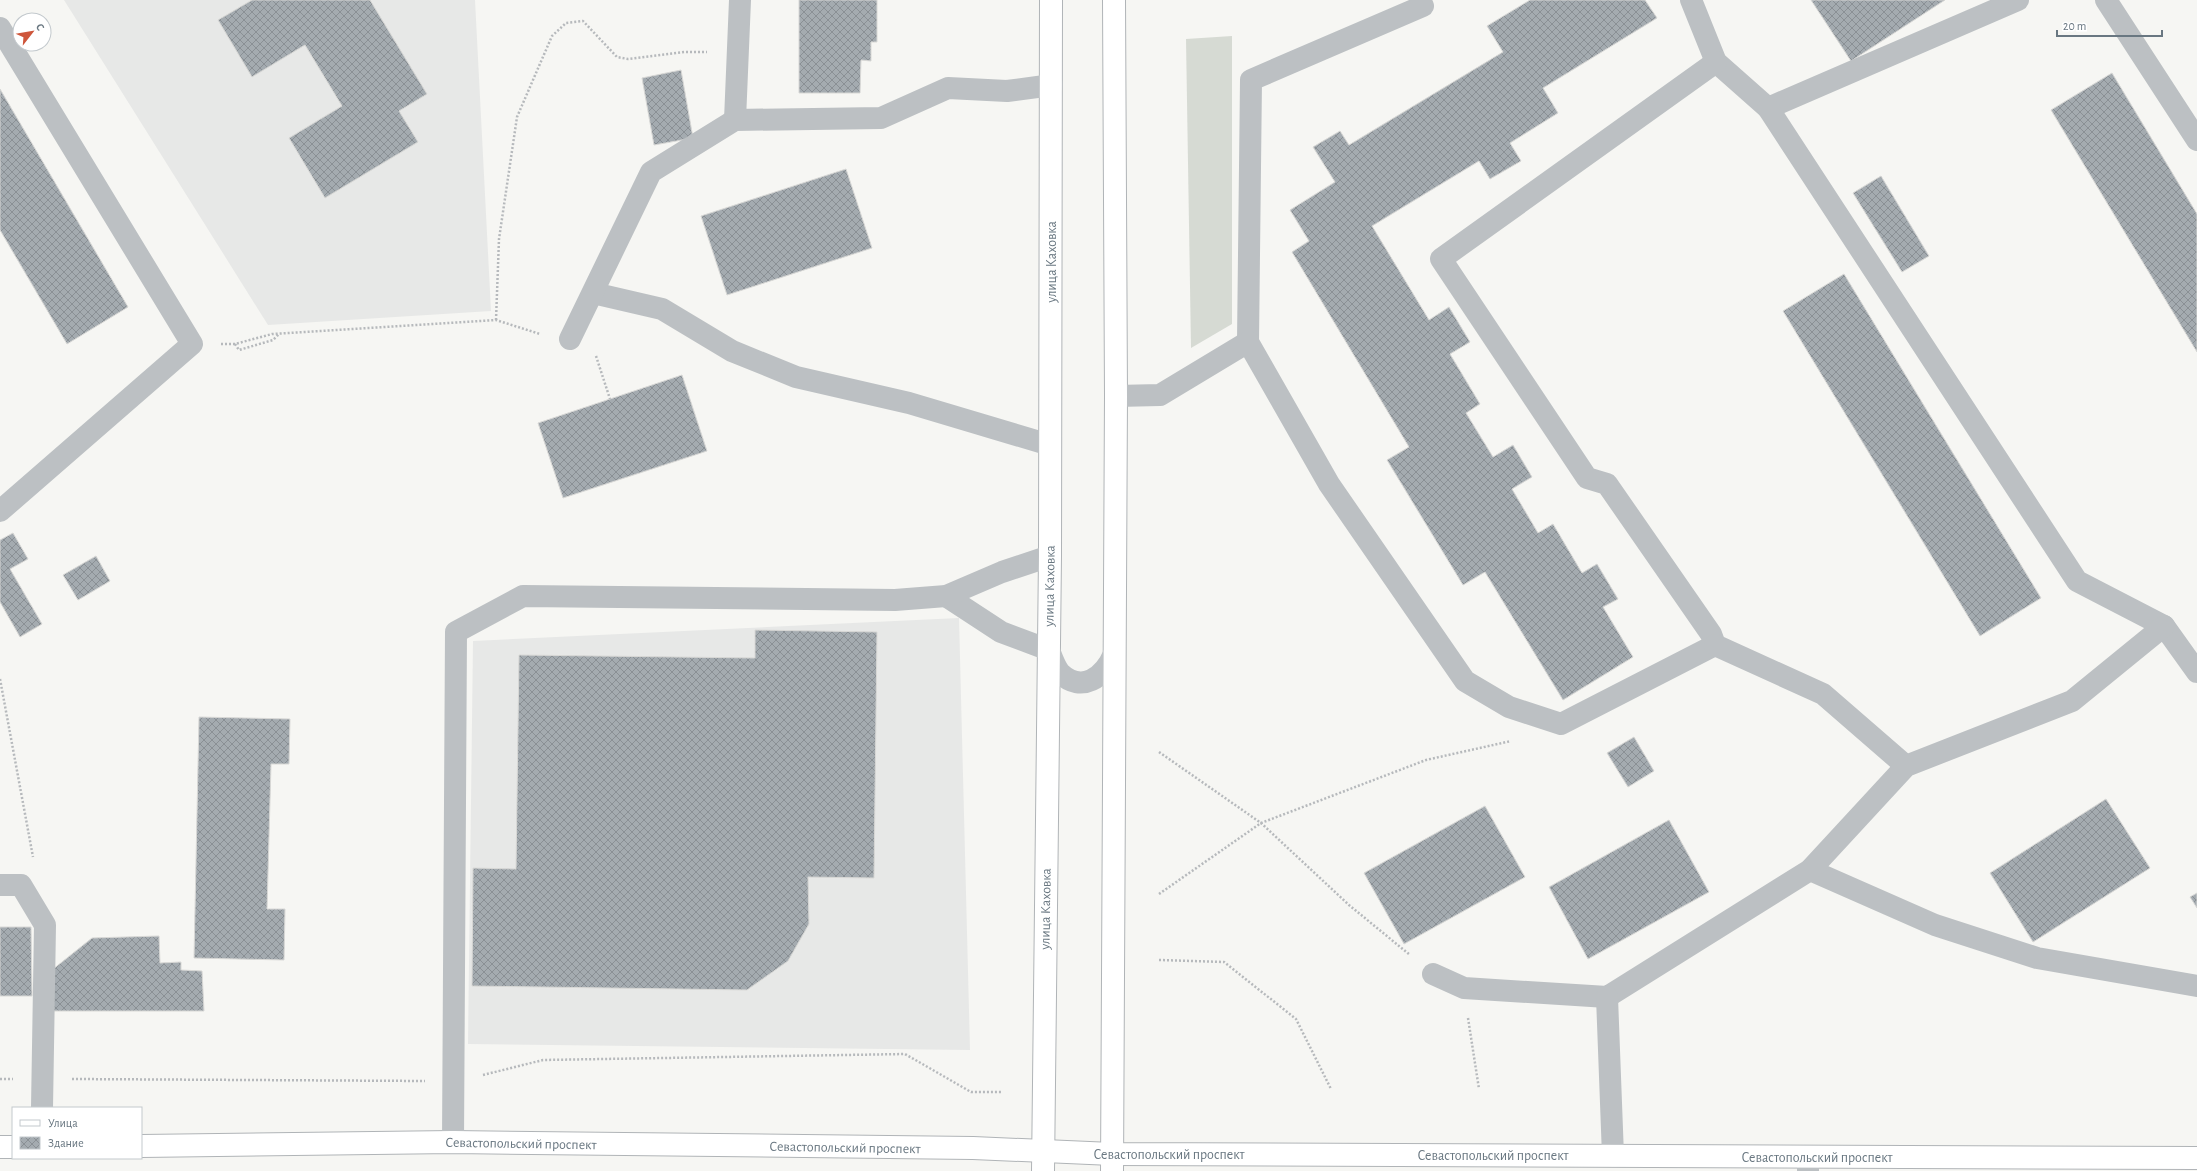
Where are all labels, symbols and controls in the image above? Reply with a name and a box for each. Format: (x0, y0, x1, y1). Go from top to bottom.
north arrow (12, 12, 52, 52)
scale bar (2057, 12, 2162, 38)
text: 20 m (2063, 20, 2086, 32)
text: С (34, 22, 46, 33)
street label: улица Каховка (1045, 221, 1059, 304)
street label: улица Каховка (1042, 545, 1058, 628)
street label: улица Каховка (1038, 868, 1054, 951)
legend (12, 1107, 142, 1159)
text: Улица (48, 1117, 78, 1129)
street label: Севастопольский проспект (445, 1136, 598, 1152)
text: Здание (48, 1137, 84, 1149)
street label: Севастопольский проспект (769, 1140, 922, 1156)
street label: Севастопольский проспект (1093, 1148, 1246, 1162)
street label: Севастопольский проспект (1417, 1149, 1570, 1163)
street label: Севастопольский проспект (1741, 1151, 1894, 1165)

